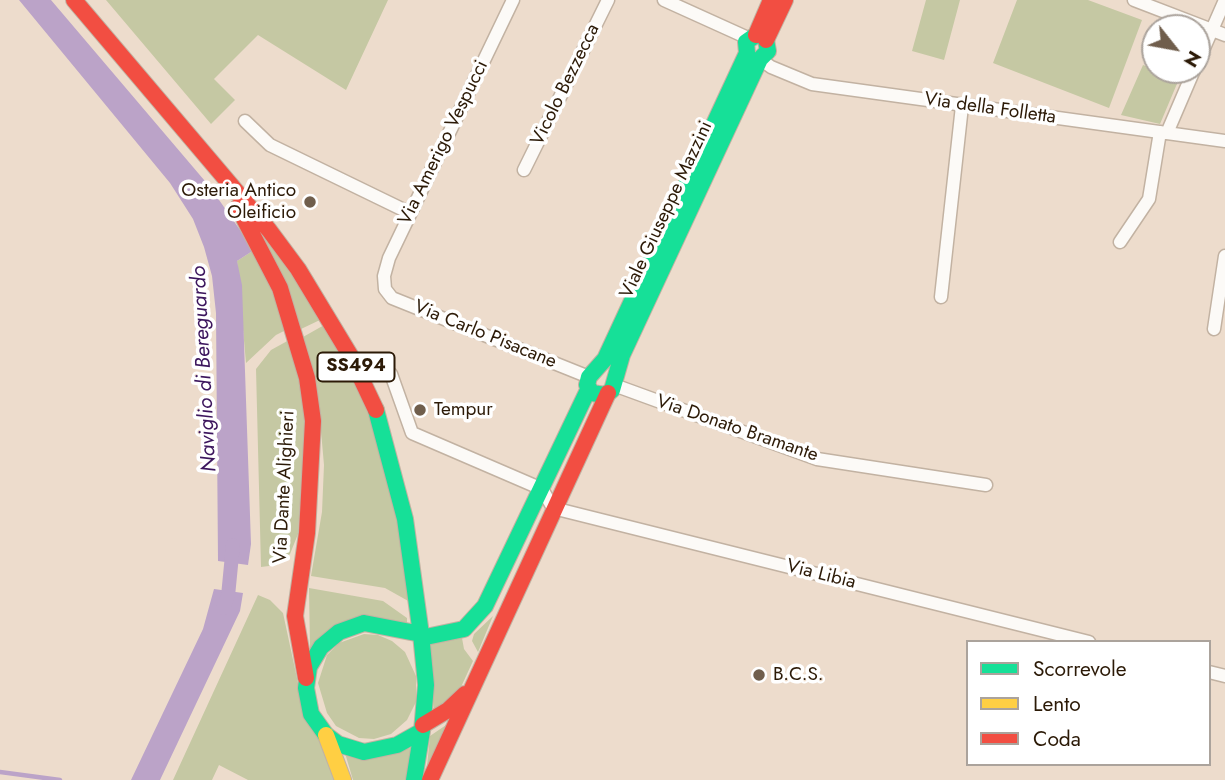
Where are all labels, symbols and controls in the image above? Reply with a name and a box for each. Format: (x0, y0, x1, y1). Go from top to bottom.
north arrow (1141, 14, 1211, 84)
street label: Vicolo Bezzecca (527, 21, 605, 149)
text: N (1177, 46, 1208, 72)
street label: Via Amerigo Vespucci (394, 57, 494, 229)
street label: Via della Folletta (923, 88, 1057, 130)
street label: Viale Giuseppe Mazzini (616, 118, 718, 302)
place label: Osteria Antico Oleificio (181, 180, 296, 224)
marker: Osteria Antico Oleificio (302, 194, 318, 210)
water label: Naviglio di Bereguardo (187, 265, 223, 473)
street label: Via Carlo Pisacane (410, 296, 560, 374)
road number: SS494 (318, 352, 394, 382)
street label: Via Donato Bramante (653, 391, 821, 467)
place label: Tempur (434, 399, 493, 421)
marker: Tempur (412, 402, 428, 418)
street label: Via Dante Alighieri (270, 410, 300, 564)
street label: Via Libia (784, 555, 858, 595)
legend (966, 640, 1211, 766)
text: Scorrevole (1033, 654, 1127, 684)
place label: B.C.S. (773, 664, 824, 686)
marker: B.C.S. (751, 667, 767, 683)
text: Lento (1033, 689, 1081, 719)
text: Coda (1033, 724, 1081, 754)

